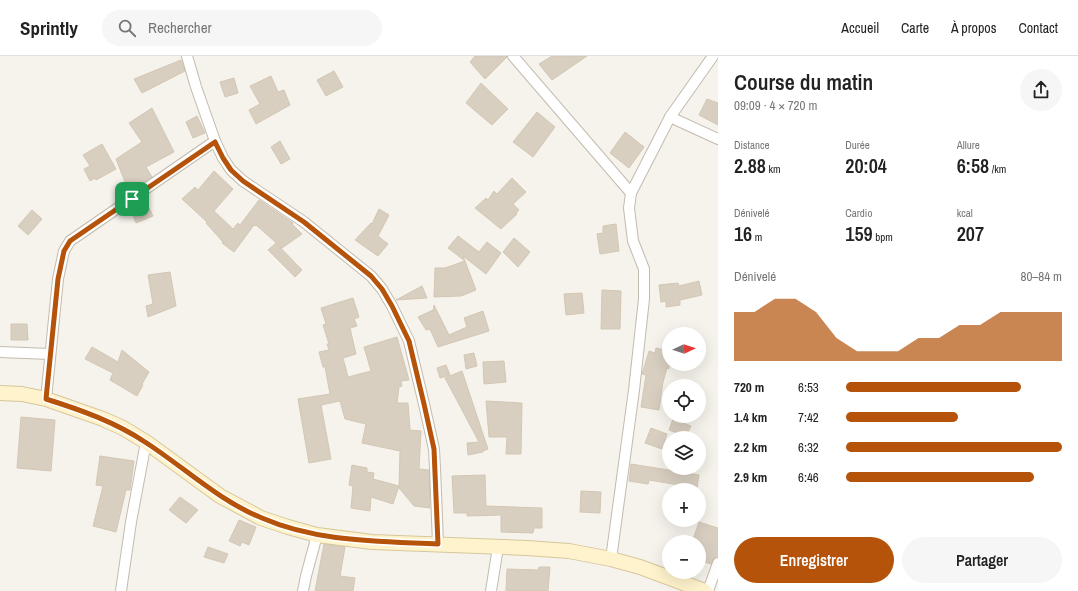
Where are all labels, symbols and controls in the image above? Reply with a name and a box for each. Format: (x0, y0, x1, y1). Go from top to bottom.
search box (102, 10, 382, 46)
text: Sprintly (20, 15, 78, 41)
icon: search (116, 17, 138, 39)
text: Rechercher (148, 17, 212, 38)
text: Accueil (841, 19, 879, 37)
text: Carte (901, 19, 929, 37)
text: À propos (951, 19, 996, 37)
text: Contact (1018, 19, 1058, 37)
text: Course du matin (734, 67, 873, 97)
button: share (1020, 69, 1062, 111)
text: 09:09 · 4 × 720 m (734, 97, 817, 114)
text: Distance (734, 138, 770, 152)
text: Durée (845, 138, 870, 152)
text: Allure (957, 138, 980, 152)
text: 2.88 (734, 152, 766, 179)
text: 20:04 (845, 152, 887, 179)
text: 6:58 (957, 152, 989, 179)
text: km (766, 162, 780, 176)
text: /km (989, 162, 1006, 176)
pin (115, 182, 149, 216)
icon: arrive (121, 188, 143, 210)
text: Dénivelé (734, 206, 770, 220)
text: Cardio (845, 206, 872, 220)
text: kcal (957, 206, 973, 220)
text: 16 (734, 220, 752, 247)
text: 159 (845, 220, 873, 247)
text: 207 (957, 220, 984, 247)
text: m (752, 230, 762, 244)
text: bpm (873, 230, 893, 244)
text: Dénivelé (734, 268, 776, 285)
text: 80–84 m (1021, 268, 1062, 285)
north arrow (662, 327, 706, 371)
map controls (662, 327, 706, 579)
button: locate (662, 379, 706, 423)
text: 720 m (734, 379, 764, 396)
text: 6:53 (798, 379, 819, 396)
text: 1.4 km (734, 409, 767, 426)
text: 7:42 (798, 409, 819, 426)
button: layers (662, 431, 706, 475)
text: 2.2 km (734, 439, 767, 456)
text: 6:32 (798, 439, 819, 456)
text: 2.9 km (734, 469, 767, 486)
text: 6:46 (798, 469, 819, 486)
button: + (662, 483, 706, 527)
button: − (662, 535, 706, 579)
button: Enregistrer (734, 537, 894, 583)
button: Partager (902, 537, 1062, 583)

